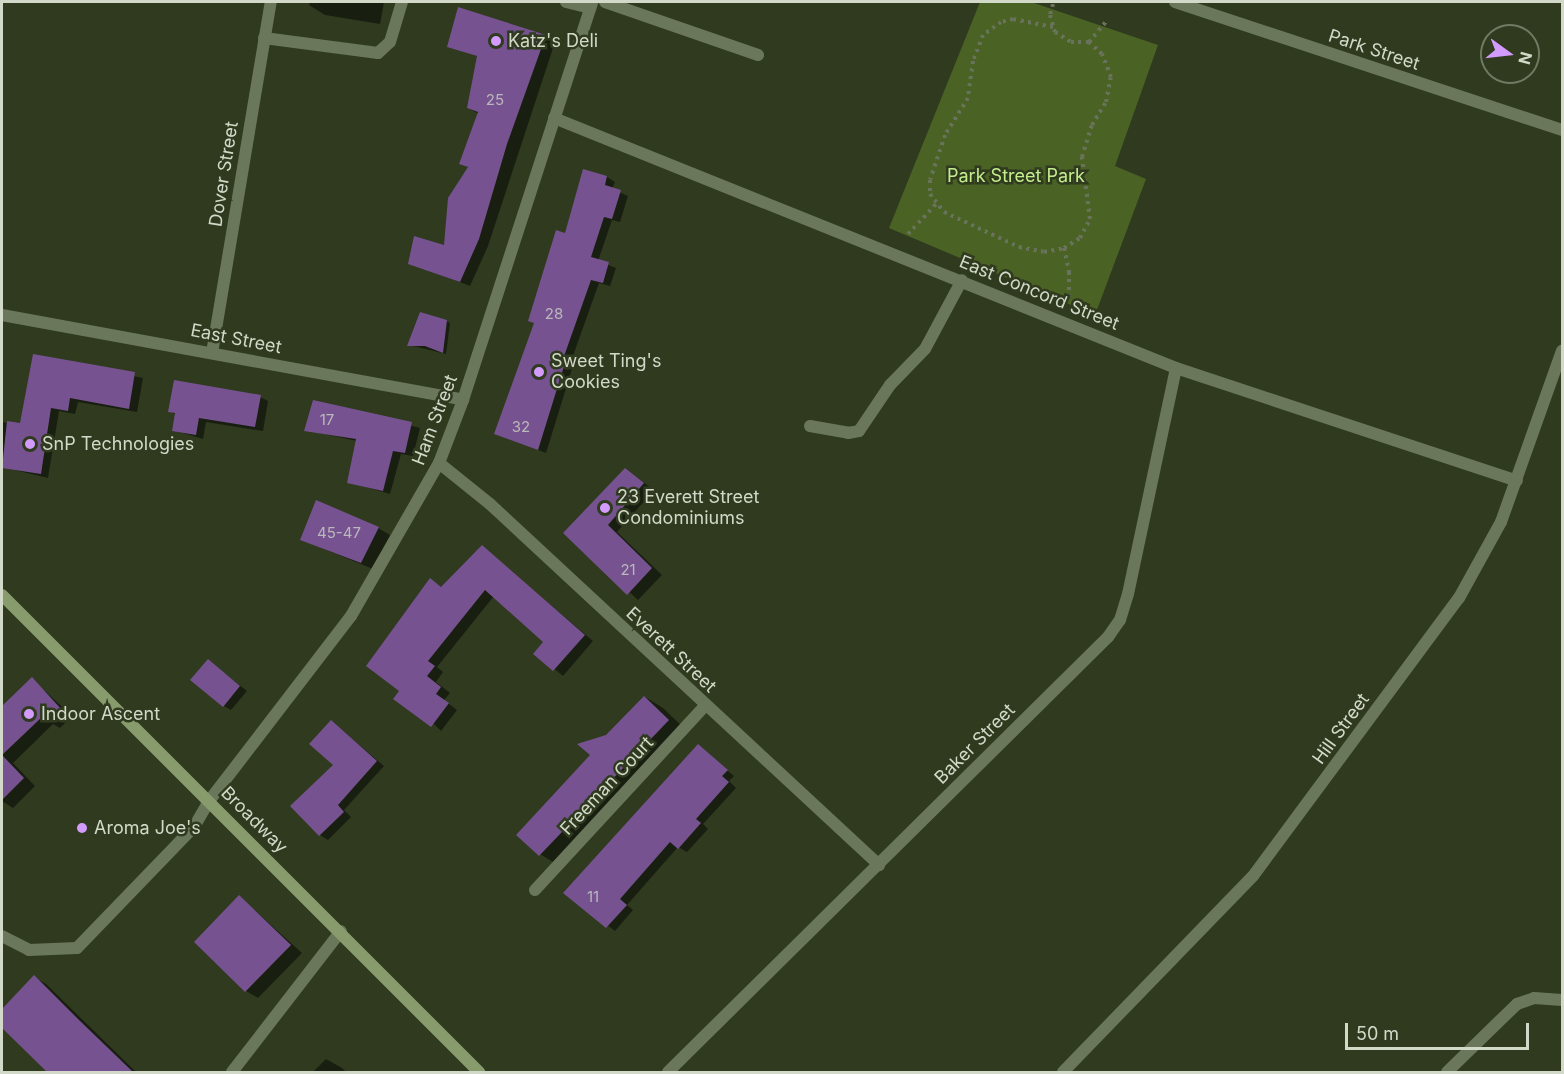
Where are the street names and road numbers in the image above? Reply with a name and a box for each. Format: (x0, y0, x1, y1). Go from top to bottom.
street label: Park Street (1326, 25, 1422, 75)
street label: Dover Street (205, 120, 243, 228)
street label: East Concord Street (956, 251, 1122, 335)
street label: East Street (189, 320, 283, 358)
street label: Ham Street (408, 372, 462, 468)
street label: Everett Street (621, 603, 721, 697)
street label: Hill Street (1308, 689, 1374, 769)
street label: Baker Street (930, 699, 1020, 789)
street label: Freeman Court (556, 732, 658, 840)
street label: Broadway (216, 782, 292, 858)

